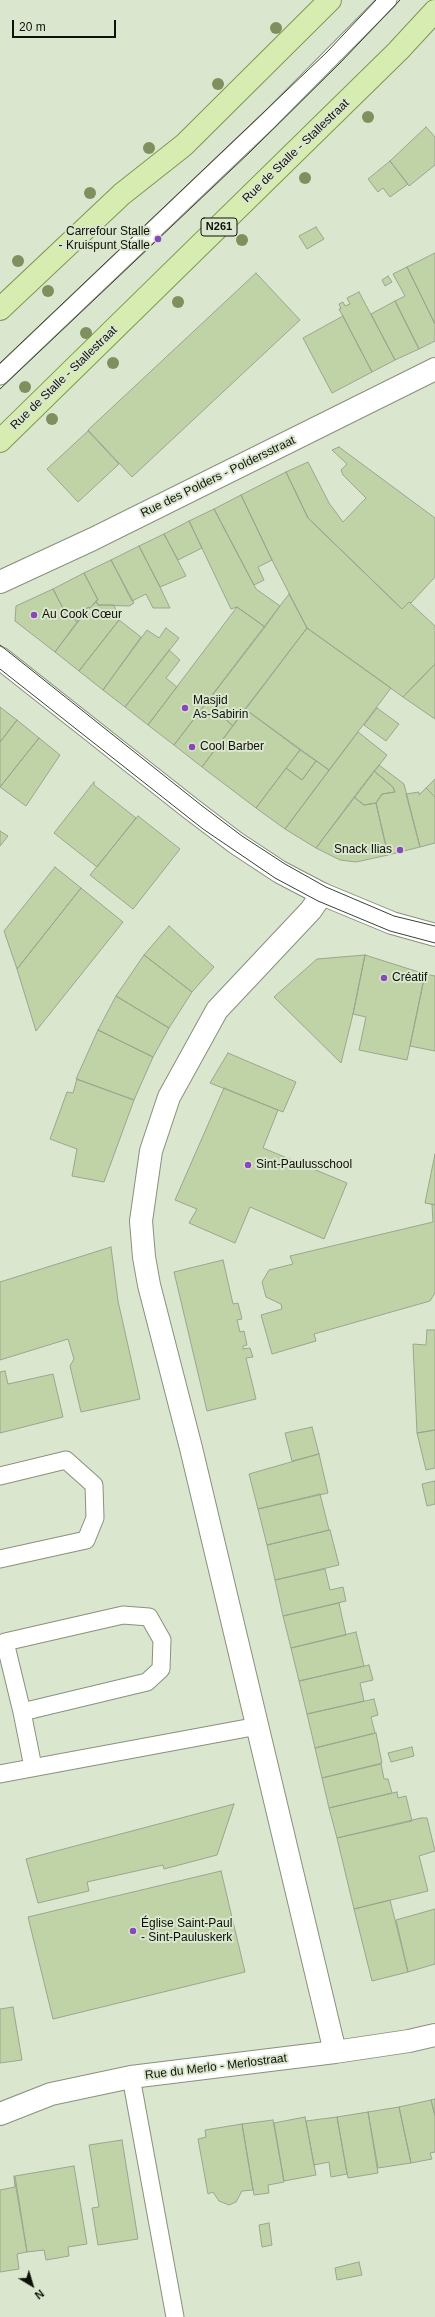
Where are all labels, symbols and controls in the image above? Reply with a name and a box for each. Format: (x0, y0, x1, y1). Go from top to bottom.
scale bar (14, 12, 118, 38)
text: 20 m (19, 20, 46, 34)
street label: Rue de Stalle - Stallestraat (240, 96, 352, 206)
road number: N261 (201, 218, 237, 236)
place label: Carrefour Stalle - Kruispunt Stalle (59, 225, 150, 253)
marker: Carrefour Stalle - Kruispunt Stalle (153, 234, 163, 244)
street label: Rue de Stalle - Stallestraat (8, 323, 120, 433)
street label: Rue des Polders - Poldersstraat (138, 433, 298, 521)
place label: Au Cook Cœur (42, 608, 122, 622)
marker: Au Cook Cœur (29, 610, 39, 620)
place label: Masjid As-Sabirin (193, 694, 248, 722)
marker: Masjid As-Sabirin (180, 703, 190, 713)
place label: Cool Barber (200, 740, 264, 754)
marker: Cool Barber (187, 742, 197, 752)
place label: Snack Ilias (334, 843, 392, 857)
marker: Snack Ilias (395, 845, 405, 855)
place label: Créatif (392, 971, 427, 985)
marker: Créatif (379, 973, 389, 983)
place label: Sint-Paulusschool (256, 1158, 352, 1172)
marker: Sint-Paulusschool (243, 1160, 253, 1170)
place label: Église Saint-Paul - Sint-Pauluskerk (141, 1917, 232, 1945)
marker: Église Saint-Paul - Sint-Pauluskerk (128, 1926, 138, 1936)
street label: Rue du Merlo - Merlostraat (144, 2051, 288, 2083)
north arrow (12, 2265, 52, 2305)
text: N (33, 2287, 46, 2302)

